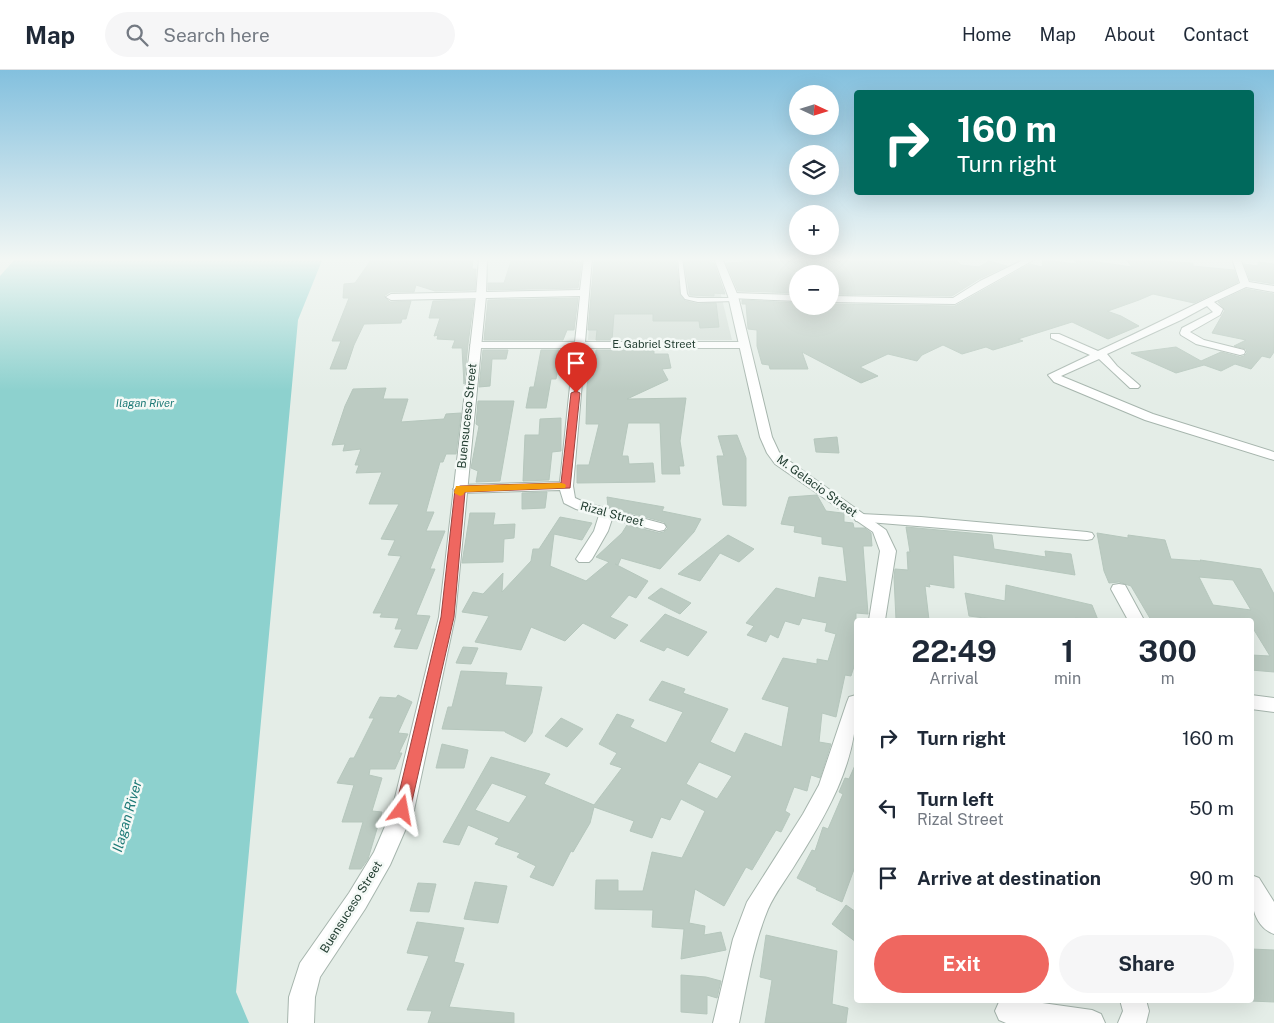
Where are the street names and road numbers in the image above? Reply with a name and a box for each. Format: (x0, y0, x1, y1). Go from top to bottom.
street label: E. Gabriel Street (612, 338, 696, 350)
street label: Buensuceso Street (455, 362, 480, 469)
street label: M. Gelacio Street (774, 452, 860, 520)
street label: Rizal Street (579, 499, 646, 529)
street label: Buensuceso Street (317, 858, 385, 956)

